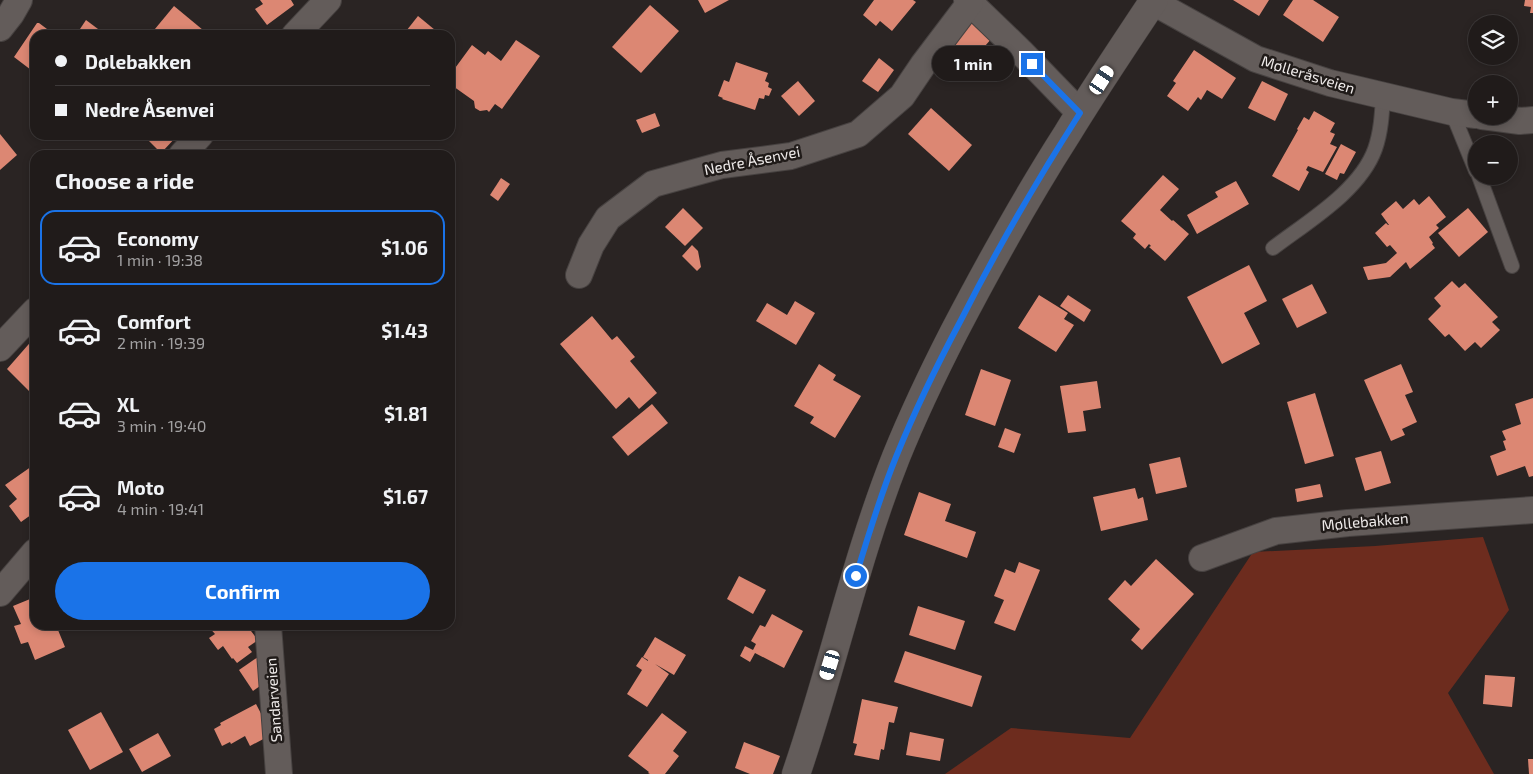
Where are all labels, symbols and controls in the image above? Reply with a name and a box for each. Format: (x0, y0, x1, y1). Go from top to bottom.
map controls (1468, 15, 1518, 185)
button: layers (1468, 15, 1518, 65)
callout: 1 min (932, 46, 1014, 82)
text: Dølebakken (85, 50, 191, 73)
street label: Mølleråsveien (1259, 51, 1357, 97)
route end (1021, 53, 1043, 75)
text: 1 min (954, 54, 992, 73)
car (1087, 63, 1116, 97)
button: + (1468, 75, 1518, 125)
text: Nedre Åsenvei (85, 98, 214, 121)
button: − (1468, 135, 1518, 185)
street label: Nedre Åsenvei (702, 142, 801, 178)
text: Choose a ride (55, 167, 194, 193)
icon: car (57, 225, 102, 270)
text: Economy (117, 227, 199, 250)
text: $1.06 (381, 236, 428, 259)
text: 1 min · 19:38 (117, 250, 203, 269)
icon: car (57, 308, 102, 353)
text: Comfort (117, 310, 191, 333)
text: $1.43 (381, 319, 428, 342)
text: 2 min · 19:39 (117, 333, 205, 352)
icon: car (57, 391, 102, 436)
text: XL (117, 393, 139, 416)
text: $1.81 (384, 402, 428, 425)
text: 3 min · 19:40 (117, 416, 206, 435)
icon: car (57, 474, 102, 519)
text: Moto (117, 476, 165, 499)
text: $1.67 (383, 485, 428, 508)
text: 4 min · 19:41 (117, 499, 204, 518)
street label: Møllebakken (1321, 508, 1409, 534)
button: Confirm (55, 562, 430, 620)
route start (845, 565, 867, 587)
car (818, 648, 841, 682)
street label: Sandarveien (261, 657, 285, 743)

